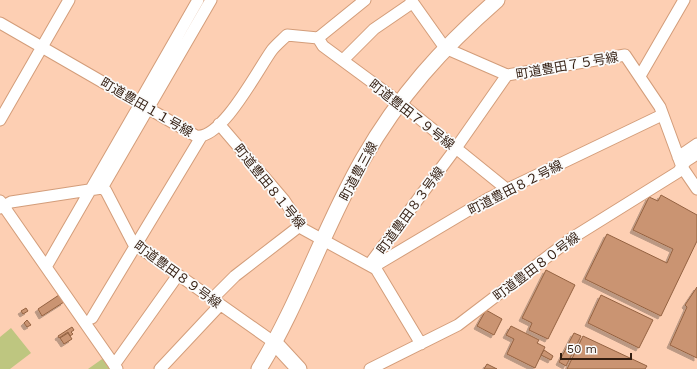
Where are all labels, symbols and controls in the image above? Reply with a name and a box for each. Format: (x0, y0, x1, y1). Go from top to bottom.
street label: 町道豊田７５号線 (515, 49, 620, 82)
street label: 町道豊田１１号線 (98, 75, 196, 140)
street label: 町道豊田７９号線 (366, 76, 457, 152)
street label: 町道豊三線 (337, 139, 380, 203)
street label: 町道豊田８１号線 (231, 141, 308, 231)
street label: 町道豊田８２号線 (465, 157, 565, 218)
street label: 町道豊田８３号線 (374, 164, 447, 257)
street label: 町道豊田８０号線 (490, 229, 582, 304)
street label: 町道豊田８９号線 (131, 238, 224, 311)
scale bar (561, 335, 631, 361)
text: 50 m (567, 342, 597, 356)

